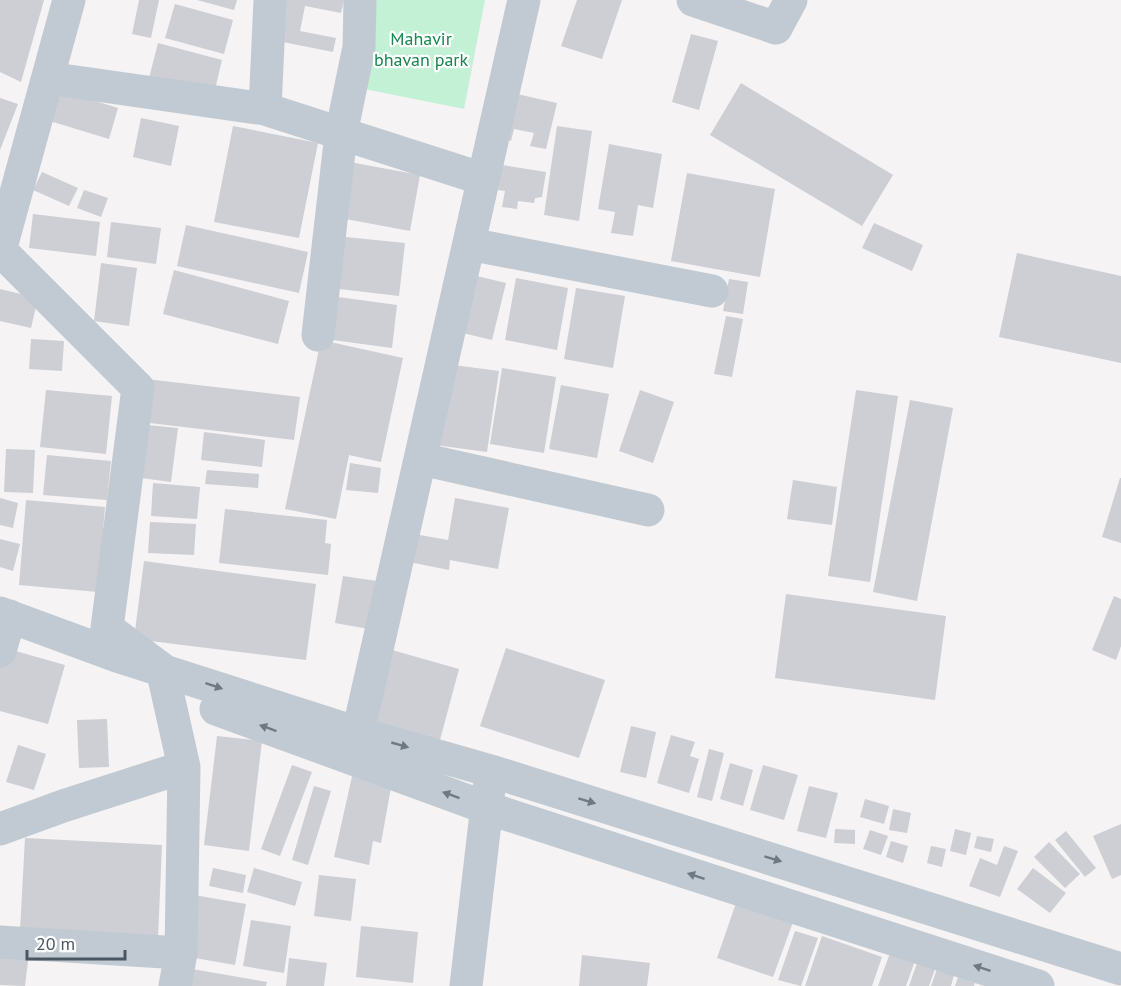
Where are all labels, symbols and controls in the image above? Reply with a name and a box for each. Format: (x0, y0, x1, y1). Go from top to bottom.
park label: Mahavir bhavan park (374, 27, 468, 71)
one-way arrow (205, 682, 223, 691)
one-way arrow (259, 723, 277, 733)
one-way arrow (391, 741, 409, 750)
one-way arrow (442, 789, 460, 799)
one-way arrow (578, 797, 596, 806)
one-way arrow (764, 855, 782, 865)
one-way arrow (687, 870, 705, 880)
scale bar (27, 923, 124, 961)
text: 20 m (36, 932, 75, 955)
one-way arrow (973, 963, 991, 972)

